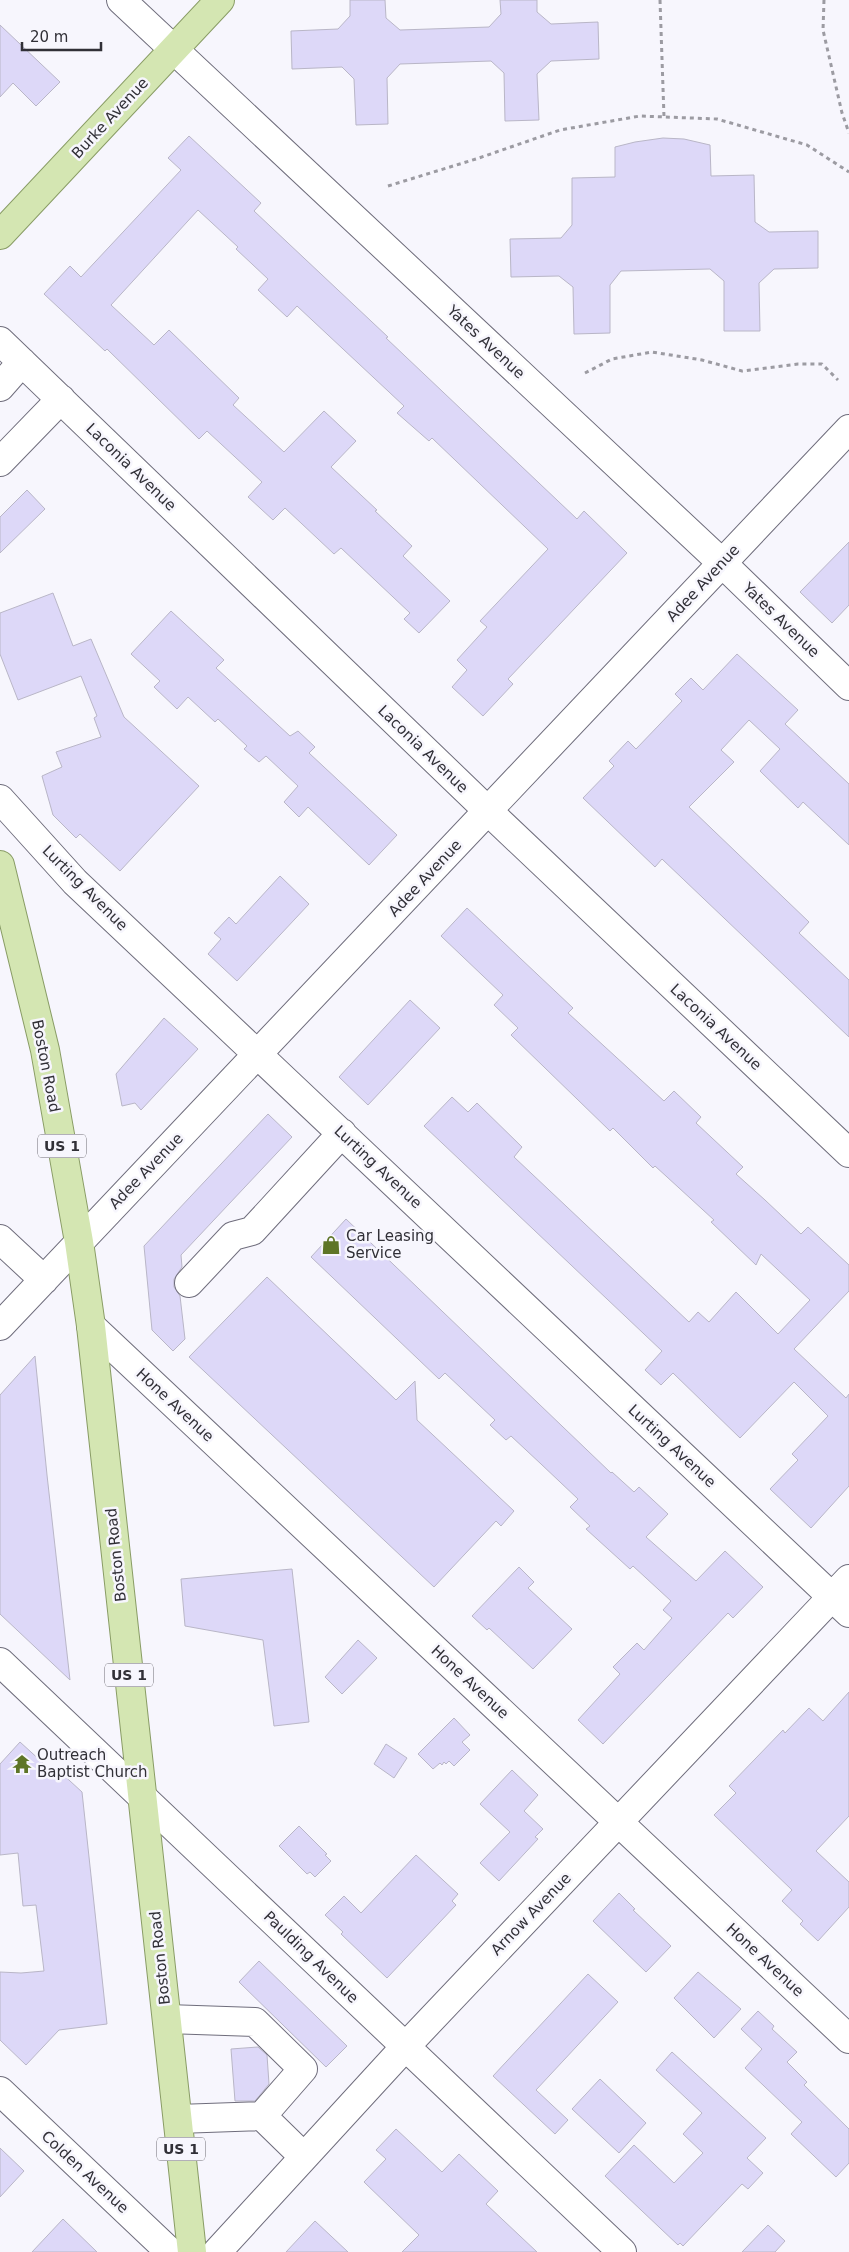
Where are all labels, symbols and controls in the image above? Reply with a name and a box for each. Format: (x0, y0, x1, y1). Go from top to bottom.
scale bar (22, 20, 101, 52)
text: 20 m (30, 28, 68, 46)
street label: Burke Avenue (68, 74, 152, 162)
street label: Yates Avenue (443, 301, 529, 383)
street label: Laconia Avenue (82, 419, 180, 515)
street label: Adee Avenue (663, 541, 743, 625)
street label: Yates Avenue (738, 578, 823, 661)
street label: Laconia Avenue (374, 701, 472, 797)
street label: Adee Avenue (385, 836, 465, 920)
street label: Lurting Avenue (39, 842, 131, 934)
street label: Laconia Avenue (667, 980, 765, 1074)
street label: Boston Road (28, 1018, 64, 1114)
street label: Lurting Avenue (330, 1122, 426, 1212)
street label: Adee Avenue (105, 1129, 187, 1213)
road number: US 1 (38, 1134, 86, 1158)
place label: Car Leasing Service (346, 1227, 434, 1262)
shop icon: Car Leasing Service (320, 1234, 342, 1256)
street label: Hone Avenue (132, 1364, 218, 1446)
street label: Lurting Avenue (624, 1401, 720, 1491)
street label: Boston Road (102, 1507, 130, 1603)
street label: Hone Avenue (427, 1641, 513, 1723)
road number: US 1 (105, 1664, 153, 1686)
place label: Outreach Baptist Church (37, 1746, 148, 1781)
temple icon: Outreach Baptist Church (11, 1753, 33, 1775)
street label: Arnow Avenue (487, 1869, 575, 1959)
street label: Paulding Avenue (260, 1907, 362, 2007)
street label: Boston Road (146, 1910, 174, 2006)
street label: Hone Avenue (722, 1919, 808, 2001)
street label: Colden Avenue (38, 2127, 132, 2217)
road number: US 1 (157, 2138, 205, 2160)

